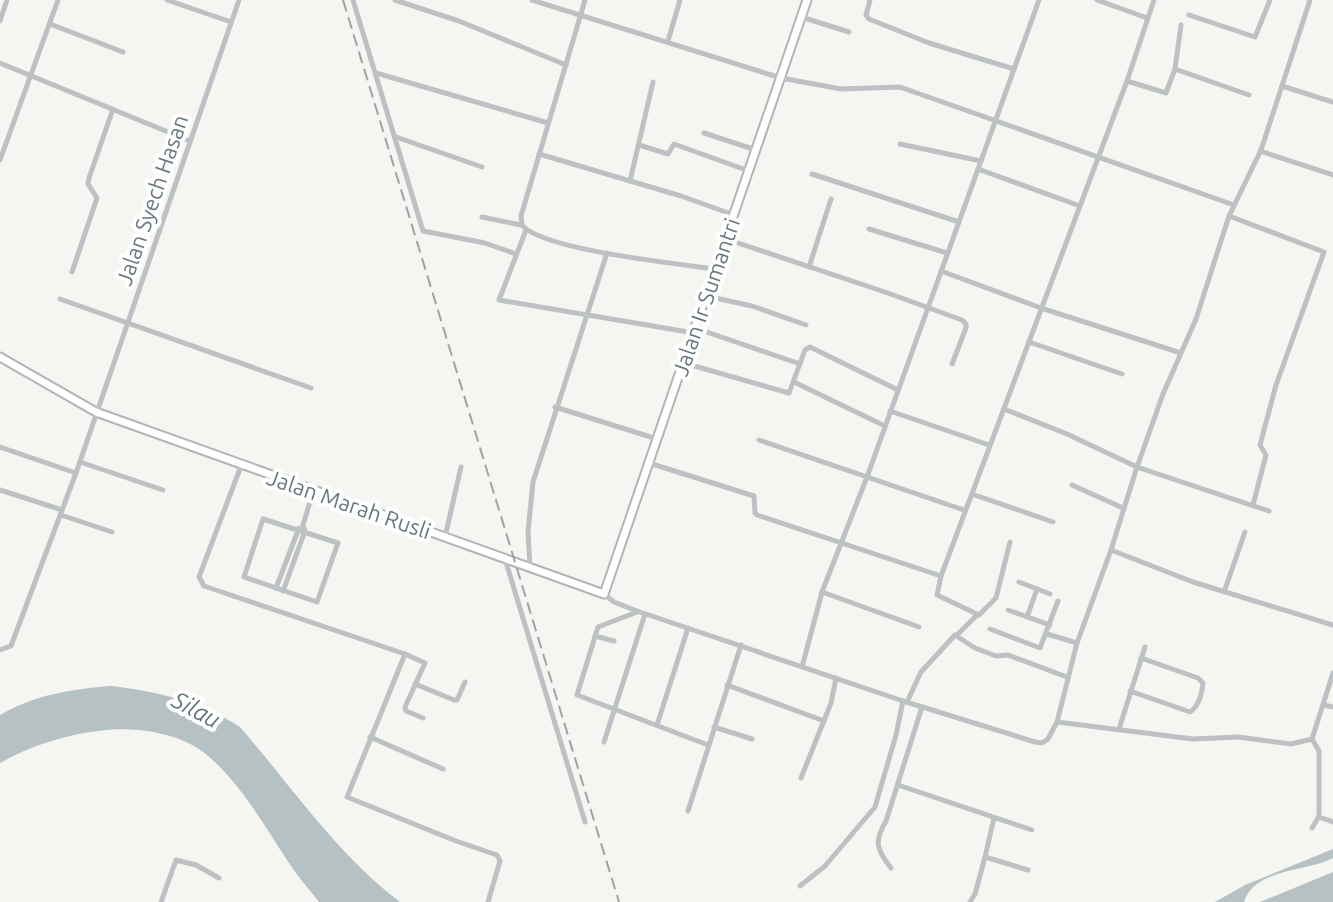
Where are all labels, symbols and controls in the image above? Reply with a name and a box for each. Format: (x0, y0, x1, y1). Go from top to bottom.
street label: Jalan Syech Hasan (111, 111, 192, 288)
street label: Jalan Ir Sumantri (667, 215, 744, 379)
street label: Jalan Marah Rusli (264, 464, 434, 543)
water label: Silau (167, 685, 225, 733)

